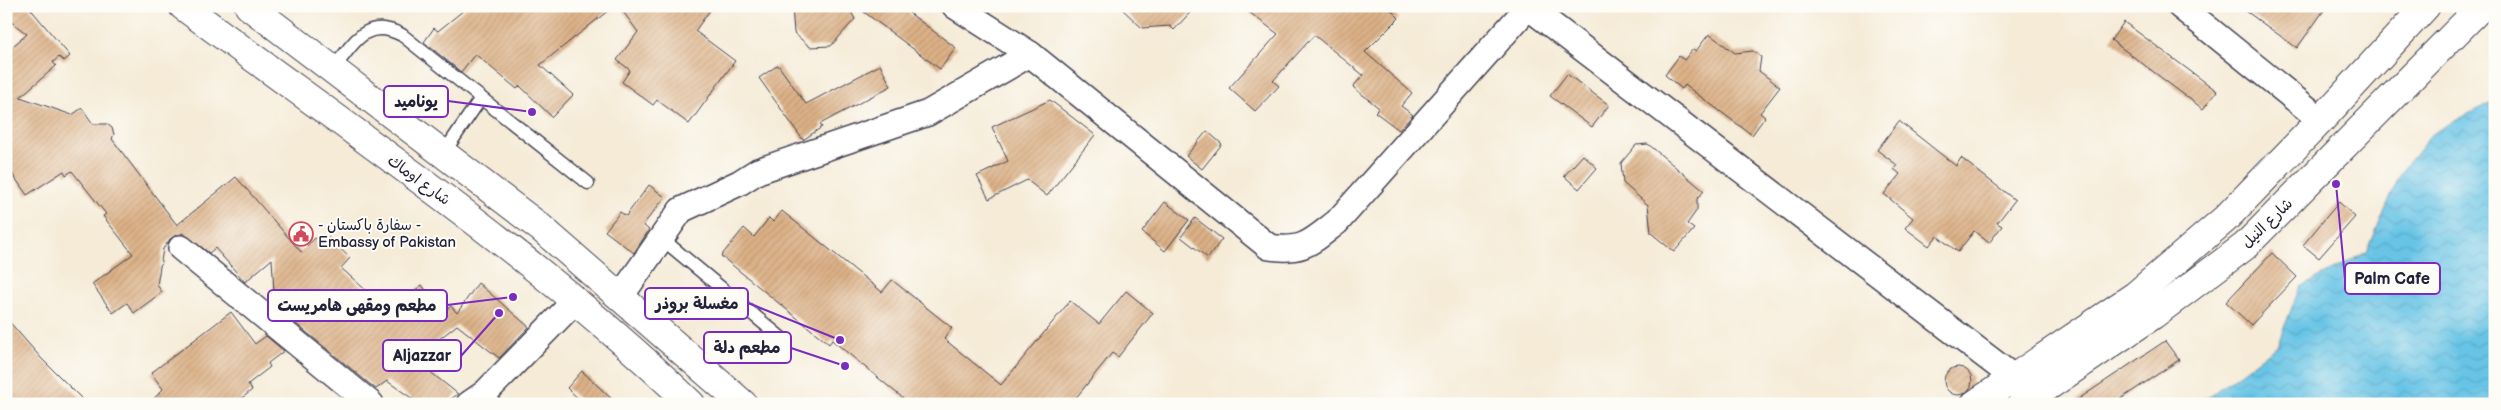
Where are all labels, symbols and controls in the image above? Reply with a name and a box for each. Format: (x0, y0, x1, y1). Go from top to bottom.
callout: يوناميد (384, 86, 448, 117)
text: يوناميد (394, 93, 438, 112)
street label: شارع اوماك (384, 151, 454, 210)
street label: شارع النيل (2238, 194, 2297, 252)
place label: - سفارة باكستان - Embassy of Pakistan (318, 216, 456, 252)
public building icon: - سفارة باكستان - Embassy of Pakistan (288, 221, 314, 247)
callout: Palm Cafe (2345, 263, 2440, 294)
text: Palm Cafe (2354, 270, 2430, 289)
callout: مغسلة بروذر (645, 288, 748, 319)
callout: مطعم ومقهى هامريست (268, 290, 447, 321)
text: مغسلة بروذر (654, 295, 739, 314)
text: مطعم ومقهى هامريست (277, 297, 437, 318)
callout: مطعم دلة (704, 332, 791, 363)
text: مطعم دلة (714, 339, 780, 360)
callout: Aljazzar (383, 340, 461, 371)
text: Aljazzar (392, 347, 452, 366)

